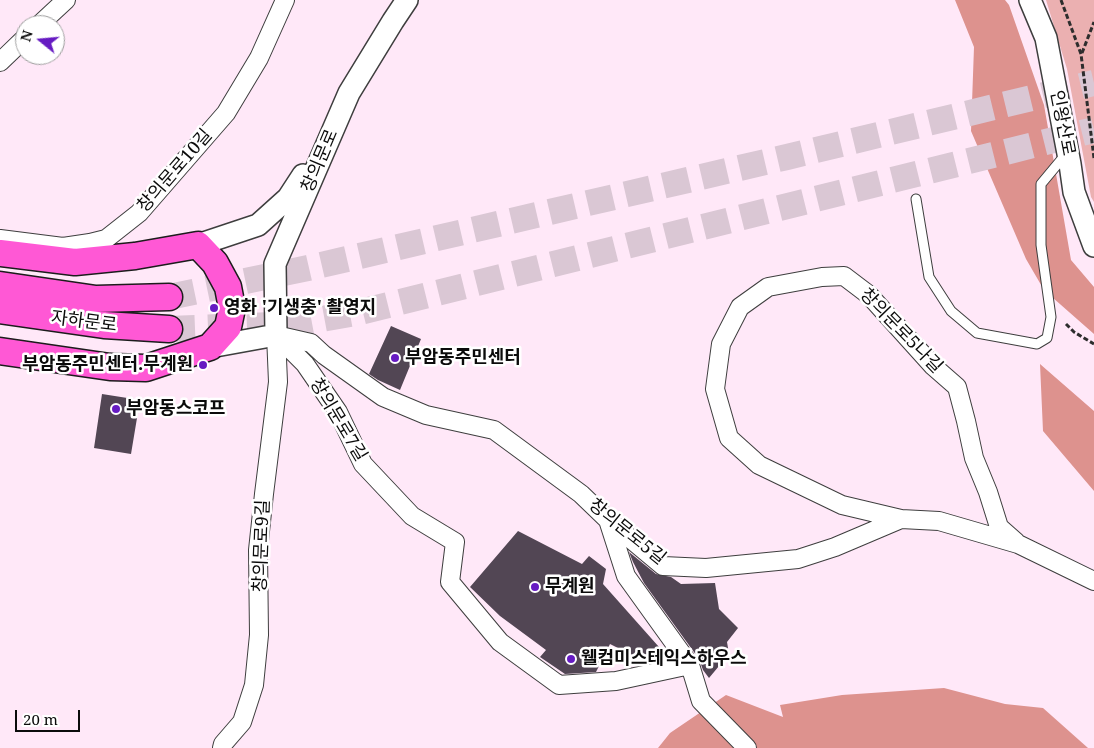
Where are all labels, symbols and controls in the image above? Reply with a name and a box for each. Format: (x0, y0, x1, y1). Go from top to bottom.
north arrow (15, 15, 65, 65)
text: N (15, 28, 37, 44)
street label: 인왕산로 (1045, 88, 1079, 158)
street label: 창의문로10길 (133, 125, 217, 217)
street label: 창의문로 (297, 126, 343, 196)
street label: 창의문로5나길 (855, 284, 947, 378)
place label: 영화 '기생충' 촬영지 (224, 297, 376, 319)
marker: 영화 '기생충' 촬영지 (208, 302, 220, 314)
street label: 자하문로 (50, 307, 118, 337)
place label: 부암동주민센터 (405, 347, 521, 369)
marker: 부암동주민센터 (389, 352, 401, 364)
place label: 부암동주민센터.무계원 (22, 354, 193, 376)
marker: 부암동주민센터.무계원 (197, 359, 209, 371)
street label: 창의문로7길 (305, 375, 371, 465)
place label: 부암동스코프 (126, 398, 225, 420)
marker: 부암동스코프 (110, 403, 122, 415)
street label: 창의문로5길 (584, 494, 670, 570)
street label: 창의문로9길 (250, 499, 274, 593)
place label: 무계원 (545, 576, 595, 598)
marker: 무계원 (529, 581, 541, 593)
place label: 웰컴미스테익스하우스 (581, 648, 747, 670)
marker: 웰컴미스테익스하우스 (565, 653, 577, 665)
scale bar (18, 700, 82, 732)
text: 20 m (23, 709, 58, 729)

